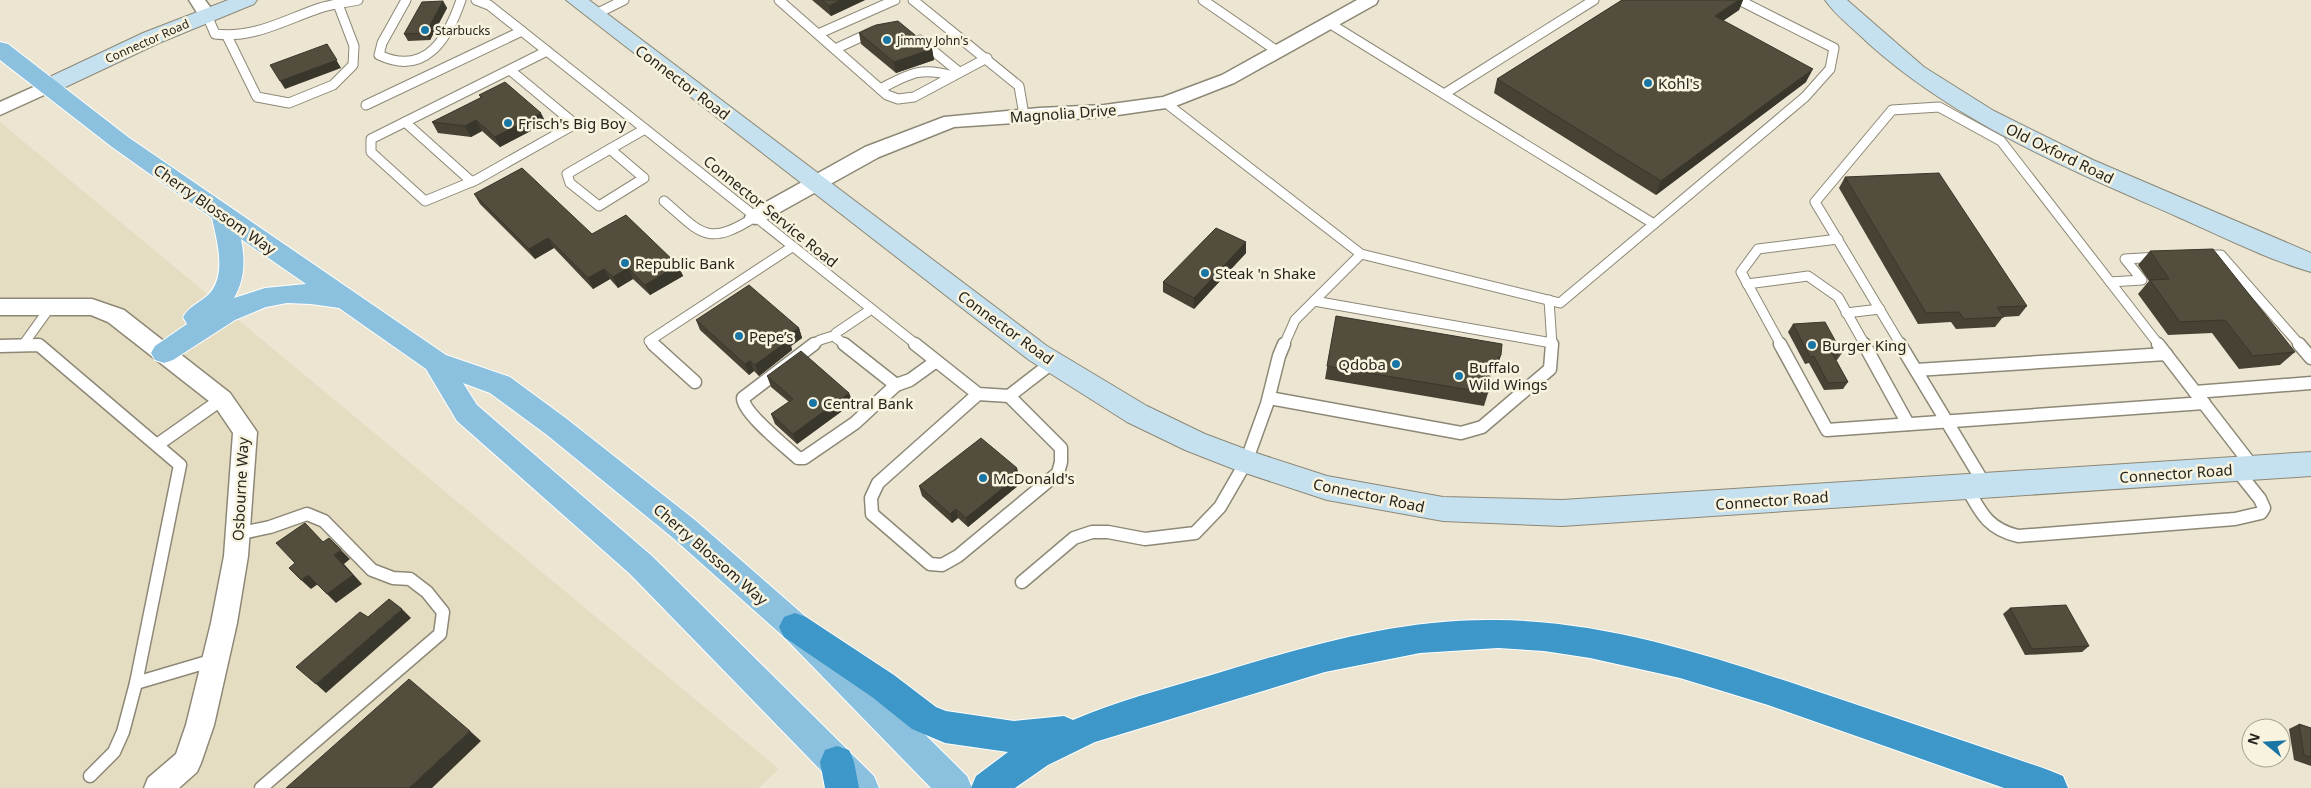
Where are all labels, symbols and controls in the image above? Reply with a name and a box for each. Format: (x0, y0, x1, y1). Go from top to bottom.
street label: Connector Road (102, 15, 192, 67)
place label: Starbucks (435, 22, 491, 39)
marker: Starbucks (419, 24, 431, 36)
place label: Jimmy John's (896, 32, 969, 49)
marker: Jimmy John's (881, 34, 893, 46)
street label: Connector Road (632, 40, 734, 124)
place label: Kohl's (1658, 73, 1700, 93)
marker: Kohl's (1642, 77, 1654, 89)
street label: Magnolia Drive (1009, 99, 1117, 127)
place label: Frisch's Big Boy (518, 113, 627, 133)
marker: Frisch's Big Boy (502, 117, 514, 129)
street label: Old Oxford Road (2003, 118, 2117, 188)
street label: Connector Service Road (700, 151, 842, 271)
street label: Cherry Blossom Way (150, 159, 280, 259)
place label: Republic Bank (635, 253, 735, 273)
marker: Republic Bank (619, 257, 631, 269)
place label: Steak 'n Shake (1215, 263, 1316, 283)
marker: Steak 'n Shake (1199, 267, 1211, 279)
street label: Connector Road (954, 286, 1058, 368)
place label: Pepe’s (749, 326, 793, 346)
marker: Pepe’s (733, 330, 745, 342)
place label: Burger King (1822, 335, 1907, 355)
marker: Burger King (1806, 339, 1818, 351)
place label: Qdoba (1338, 354, 1386, 374)
place label: Buffalo Wild Wings (1469, 357, 1547, 394)
marker: Qdoba (1390, 358, 1402, 370)
marker: Buffalo Wild Wings (1453, 370, 1465, 382)
place label: Central Bank (823, 393, 913, 413)
marker: Central Bank (807, 397, 819, 409)
street label: Osbourne Way (227, 436, 253, 541)
street label: Connector Road (2119, 459, 2233, 487)
place label: McDonald's (993, 468, 1075, 488)
marker: McDonald's (977, 472, 989, 484)
street label: Connector Road (1311, 473, 1427, 517)
street label: Connector Road (1715, 486, 1829, 514)
street label: Cherry Blossom Way (650, 499, 773, 609)
north arrow (2241, 718, 2291, 768)
text: N (2242, 730, 2264, 747)

